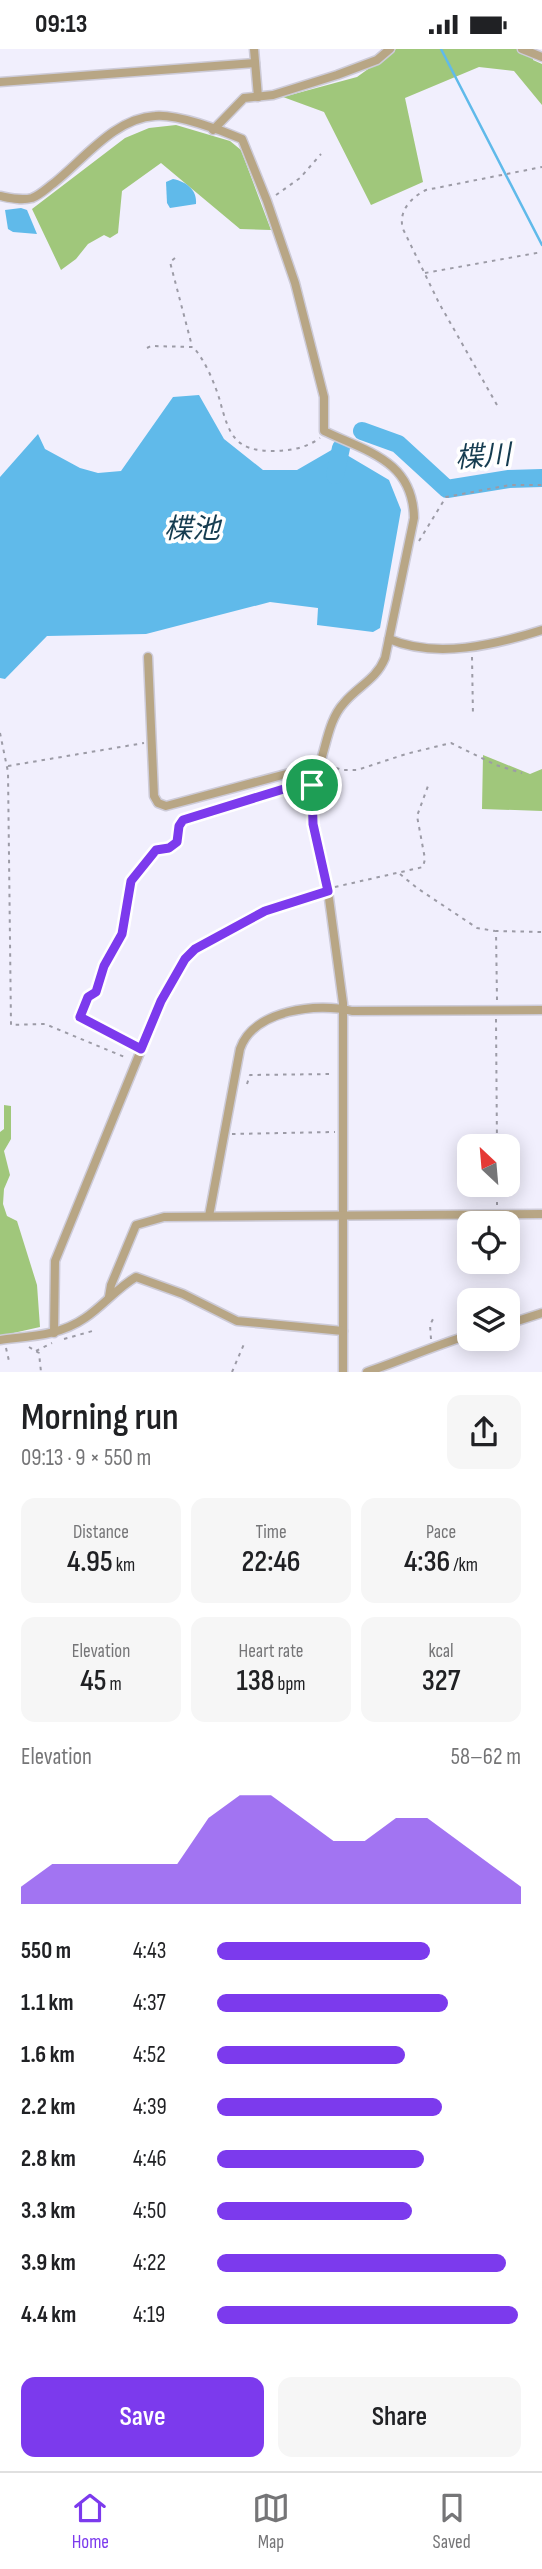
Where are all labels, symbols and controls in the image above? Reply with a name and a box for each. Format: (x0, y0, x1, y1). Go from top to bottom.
text: 09:13 (35, 9, 87, 40)
water label: 楪川 (454, 438, 515, 475)
water label: 楪池 (164, 513, 223, 546)
pin (282, 755, 342, 815)
icon: arrive (293, 766, 331, 804)
north arrow (457, 1134, 520, 1197)
map controls (457, 1134, 520, 1351)
button: locate (457, 1211, 520, 1274)
button: layers (457, 1288, 520, 1351)
text: Morning run (21, 1395, 179, 1440)
button: share (447, 1395, 521, 1469)
text: 09:13 · 9 × 550 m (21, 1444, 151, 1472)
text: Distance (73, 1521, 129, 1544)
text: Time (255, 1521, 287, 1544)
text: Pace (426, 1521, 456, 1544)
text: 4.95 (67, 1544, 113, 1580)
text: 22:46 (241, 1544, 301, 1580)
text: 4:36 (404, 1544, 450, 1580)
text: km (113, 1554, 135, 1577)
text: /km (450, 1554, 478, 1577)
text: Elevation (72, 1640, 130, 1663)
text: Heart rate (239, 1640, 303, 1663)
text: kcal (428, 1640, 454, 1663)
text: 45 (80, 1663, 106, 1699)
text: 138 (236, 1663, 275, 1699)
text: 327 (422, 1663, 460, 1699)
text: m (106, 1673, 122, 1696)
text: bpm (275, 1673, 306, 1696)
text: Elevation (21, 1743, 92, 1771)
text: 58–62 m (451, 1743, 521, 1771)
text: 550 m (21, 1937, 71, 1965)
text: 4:43 (133, 1937, 166, 1965)
text: 1.1 km (21, 1989, 74, 2017)
text: 4:37 (133, 1989, 166, 2017)
text: 1.6 km (21, 2041, 75, 2069)
text: 4:52 (133, 2041, 166, 2069)
text: 2.2 km (21, 2093, 75, 2121)
text: 4:39 (133, 2093, 167, 2121)
text: 2.8 km (21, 2145, 76, 2173)
text: 4:46 (133, 2145, 167, 2173)
text: 3.3 km (21, 2197, 75, 2225)
text: 4:50 (133, 2197, 166, 2225)
text: 3.9 km (21, 2249, 76, 2277)
text: 4:22 (133, 2249, 166, 2277)
text: 4.4 km (21, 2301, 76, 2329)
text: 4:19 (133, 2301, 165, 2329)
button: Save (21, 2377, 264, 2457)
button: Share (278, 2377, 521, 2457)
tab: Home (71, 2489, 109, 2554)
tab: Map (252, 2489, 290, 2554)
tab: Saved (433, 2489, 471, 2554)

